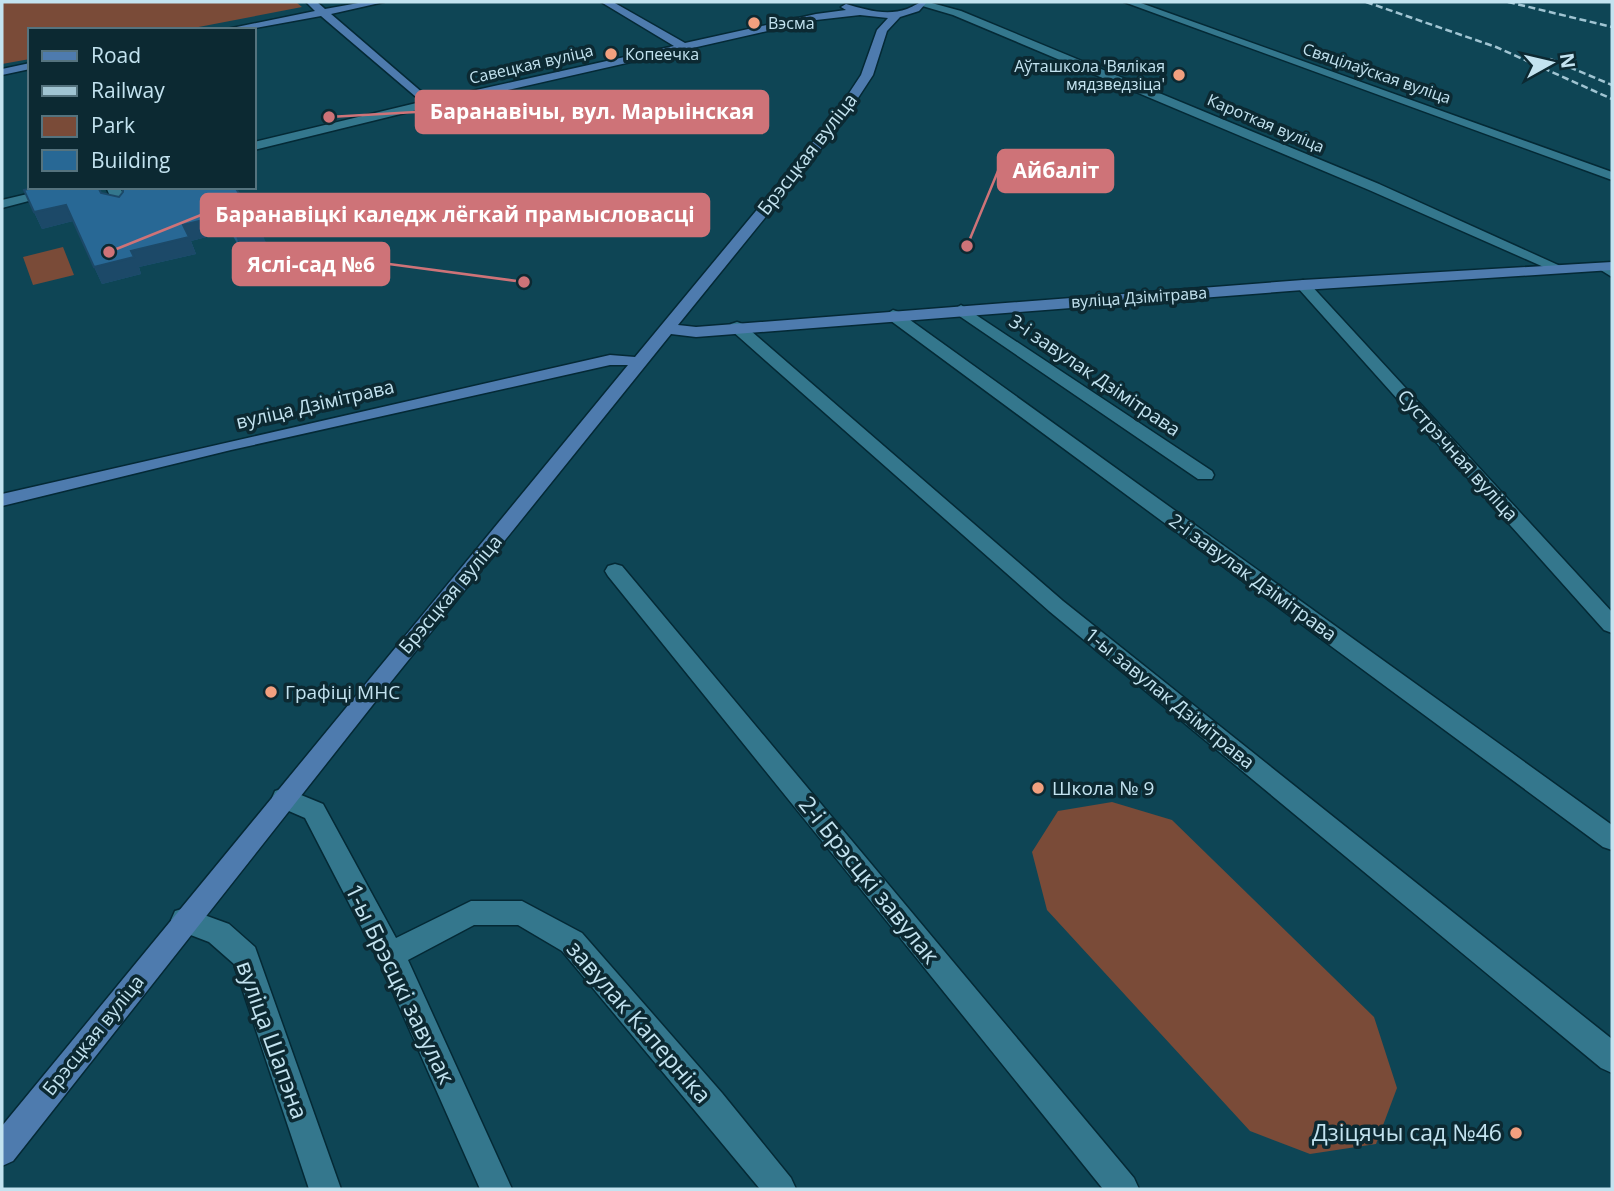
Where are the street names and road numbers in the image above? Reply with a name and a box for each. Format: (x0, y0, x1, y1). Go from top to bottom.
street label: Свяцілаўская вуліца (1300, 37, 1454, 109)
street label: Савецкая вуліца (467, 39, 595, 89)
street label: Брэсцкая вуліца (751, 88, 863, 220)
street label: Кароткая вуліца (1204, 88, 1328, 158)
street label: вуліца Дзімітрава (1070, 281, 1208, 313)
street label: 3-і завулак Дзімітрава (1004, 308, 1186, 442)
street label: вуліца Дзімітрава (233, 373, 397, 435)
street label: Сустрэчная вуліца (1392, 384, 1524, 526)
street label: 2-і завулак Дзімітрава (1164, 507, 1342, 647)
street label: Брэсцкая вуліца (392, 529, 508, 659)
street label: 1-ы завулак Дзімітрава (1080, 621, 1260, 775)
street label: 2-і Брэсцкі завулак (792, 789, 948, 970)
street label: 1-ы Брэсцкі завулак (338, 878, 463, 1089)
street label: завулак Каперніка (560, 933, 719, 1109)
street label: вуліца Шапэна (229, 956, 316, 1123)
street label: Брэсцкая вуліца (36, 969, 150, 1101)

